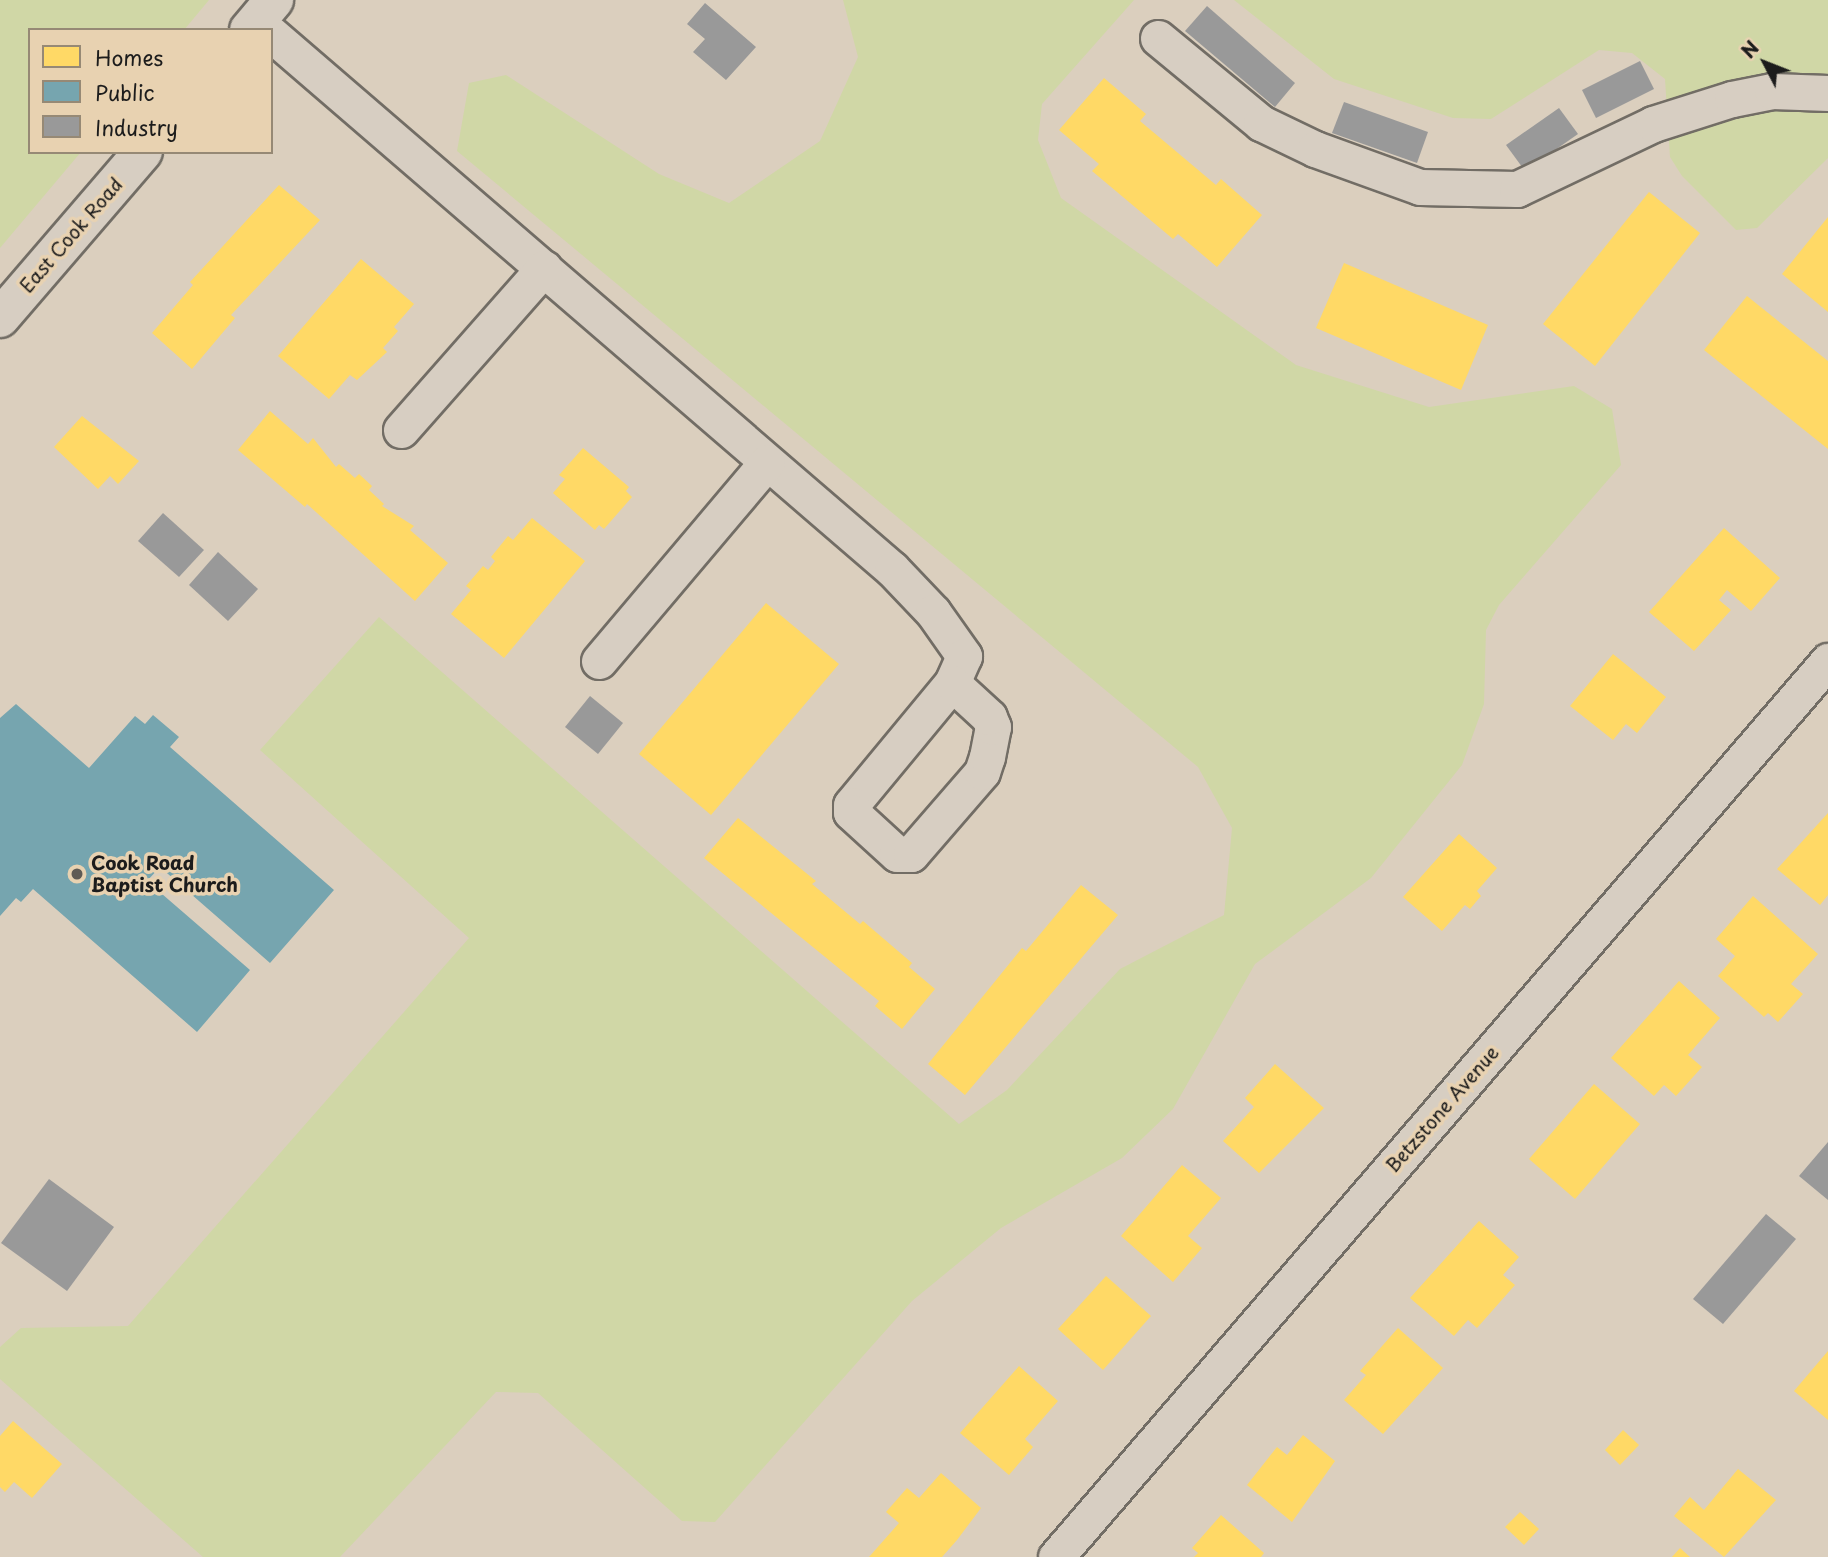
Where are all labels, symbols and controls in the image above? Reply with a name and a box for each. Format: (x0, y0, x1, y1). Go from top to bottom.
legend (28, 28, 273, 154)
north arrow (1730, 28, 1800, 98)
text: N (1734, 34, 1765, 64)
text: Homes (95, 41, 163, 73)
text: Public (95, 76, 155, 108)
text: Industry (95, 111, 178, 143)
street label: East Cook Road (15, 173, 127, 297)
place label: Cook Road Baptist Church (91, 852, 238, 896)
marker: Cook Road Baptist Church (69, 866, 85, 882)
street label: Betzstone Avenue (1381, 1041, 1503, 1177)

